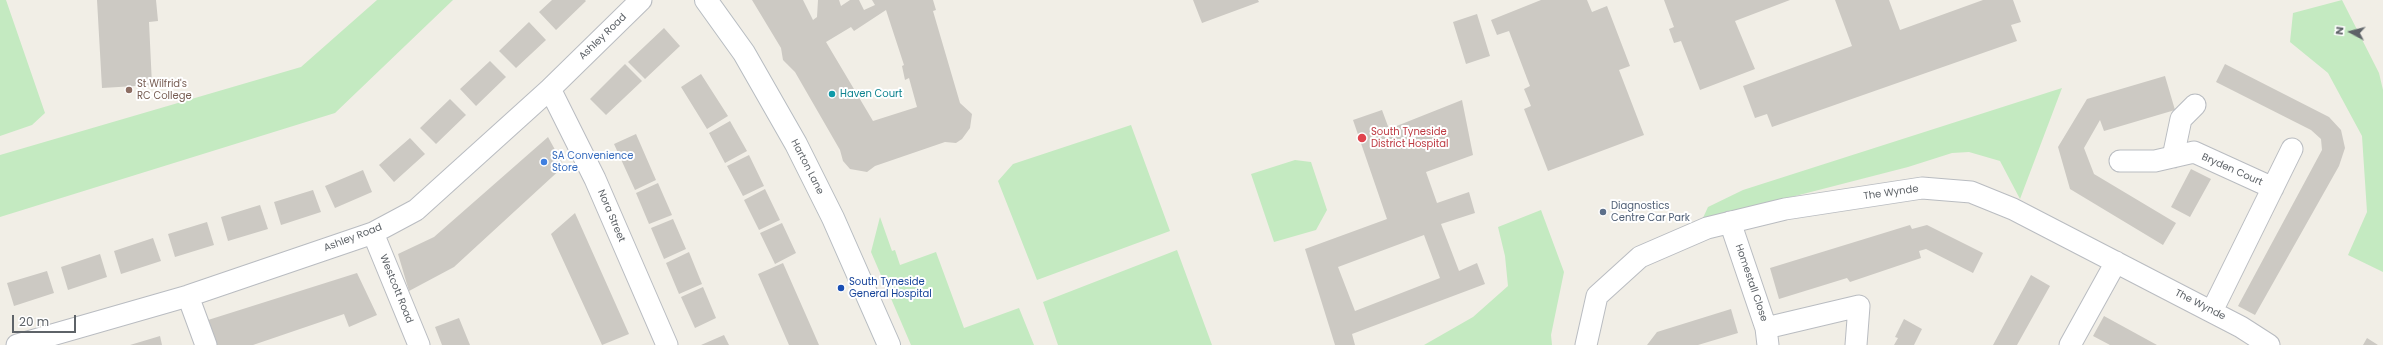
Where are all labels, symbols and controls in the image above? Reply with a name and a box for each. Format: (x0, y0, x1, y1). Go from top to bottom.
street label: Ashley Road (577, 11, 629, 63)
north arrow (2331, 12, 2371, 52)
text: N (2331, 25, 2348, 36)
place label: St Wilfrid's RC College (137, 78, 192, 102)
marker: St Wilfrid's RC College (124, 85, 134, 95)
place label: Haven Court (840, 88, 902, 100)
marker: Haven Court (827, 89, 837, 99)
place label: South Tyneside District Hospital (1371, 126, 1449, 150)
marker: South Tyneside District Hospital (1356, 132, 1368, 144)
street label: Harton Lane (788, 137, 826, 197)
place label: SA Convenience Store (552, 150, 633, 174)
street label: Bryden Court (2200, 151, 2264, 189)
marker: SA Convenience Store (539, 157, 549, 167)
street label: The Wynde (1863, 183, 1919, 203)
street label: Nora Street (595, 188, 627, 244)
place label: Diagnostics Centre Car Park (1611, 200, 1690, 224)
marker: Diagnostics Centre Car Park (1598, 207, 1608, 217)
street label: Ashley Road (322, 221, 384, 255)
street label: Homestall Close (1732, 243, 1770, 323)
street label: Westcott Road (377, 253, 415, 325)
place label: South Tyneside General Hospital (849, 276, 932, 300)
marker: South Tyneside General Hospital (836, 283, 846, 293)
street label: The Wynde (2173, 287, 2227, 323)
scale bar (14, 307, 78, 333)
text: 20 m (19, 313, 49, 330)

